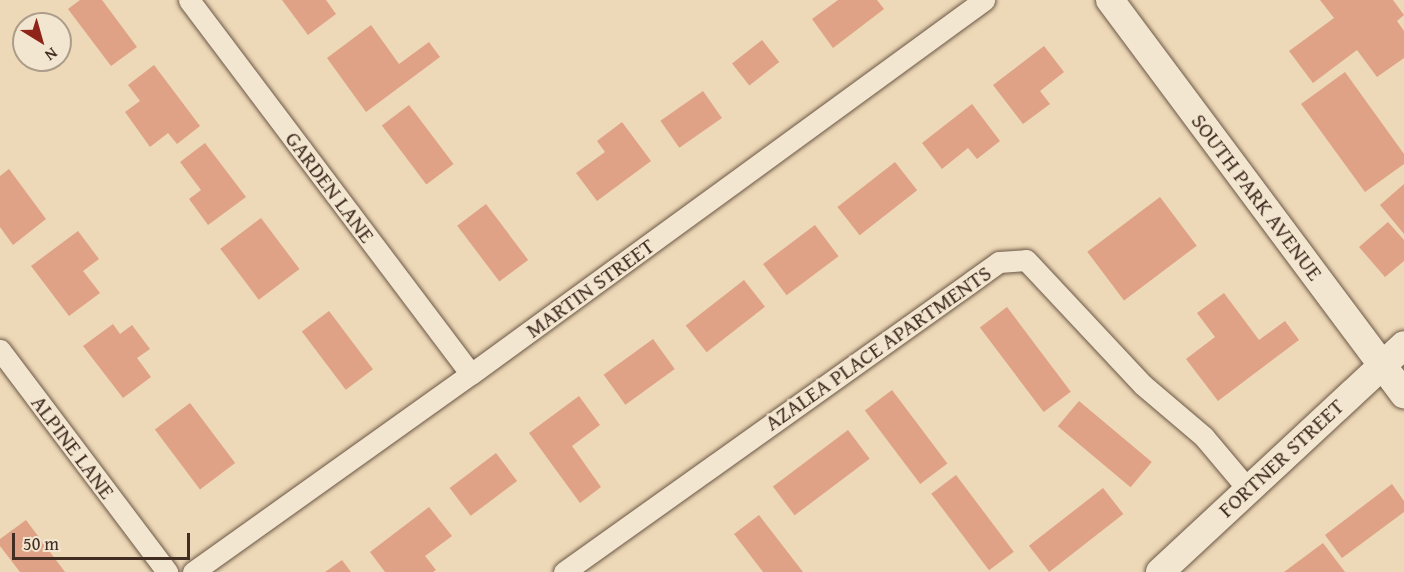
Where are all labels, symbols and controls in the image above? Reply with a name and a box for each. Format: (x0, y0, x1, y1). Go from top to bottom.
north arrow (12, 12, 72, 72)
text: N (40, 42, 63, 68)
street label: SOUTH PARK AVENUE (1186, 108, 1328, 286)
street label: GARDEN LANE (280, 126, 380, 248)
street label: MARTIN STREET (521, 233, 659, 343)
street label: AZALEA PLACE APARTMENTS (760, 260, 996, 436)
street label: ALPINE LANE (26, 390, 120, 504)
street label: FORTNER STREET (1213, 393, 1349, 523)
scale bar (15, 521, 194, 559)
text: 50 m (23, 530, 59, 557)

